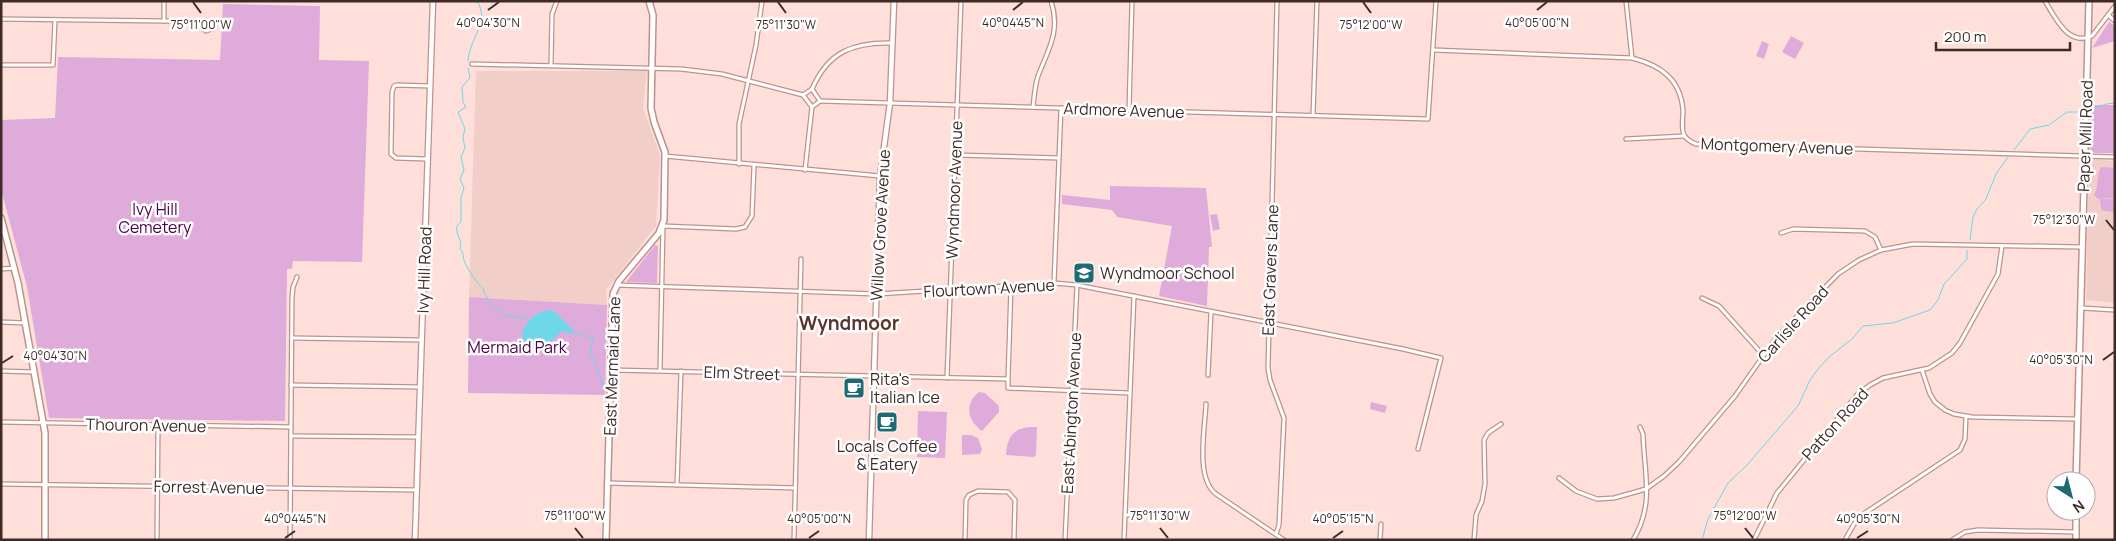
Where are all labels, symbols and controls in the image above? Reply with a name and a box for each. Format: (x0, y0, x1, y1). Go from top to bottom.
text: 40°04'30"N (456, 14, 520, 31)
text: 40°04'45"N (982, 14, 1044, 31)
text: 40°05'00"N (1505, 14, 1569, 31)
text: 75°11'00"W (171, 16, 232, 33)
text: 75°11'30"W (756, 16, 817, 33)
text: 75°12'00"W (1339, 16, 1403, 33)
scale bar (1936, 20, 2070, 52)
text: 200 m (1944, 26, 1987, 47)
street label: Paper Mill Road (2072, 80, 2098, 192)
street label: Ardmore Avenue (1063, 97, 1185, 123)
street label: Wyndmoor Avenue (941, 120, 967, 260)
street label: Montgomery Avenue (1700, 132, 1854, 160)
street label: Willow Grove Avenue (865, 149, 895, 301)
park label: Ivy Hill Cemetery (119, 198, 192, 238)
street label: East Gravers Lane (1257, 204, 1283, 336)
text: 75°12'30"W (2033, 211, 2096, 228)
street label: Ivy Hill Road (411, 226, 437, 314)
school or university icon: Wyndmoor School (1072, 261, 1096, 285)
place label: Wyndmoor School (1100, 262, 1235, 284)
street label: Flourtown Avenue (923, 274, 1055, 302)
street label: Carlisle Road (1753, 281, 1833, 367)
street label: East Mermaid Lane (599, 296, 625, 436)
district label: Wyndmoor (799, 310, 900, 336)
street label: East Abington Avenue (1056, 332, 1086, 494)
park label: Mermaid Park (467, 336, 568, 358)
text: 40°04'30"N (23, 347, 87, 364)
text: 40°05'30"N (2029, 351, 2093, 368)
street label: Elm Street (703, 361, 781, 385)
place label: Rita's Italian Ice (870, 368, 940, 408)
cafe icon: Rita's Italian Ice (842, 376, 866, 400)
street label: Patton Road (1797, 383, 1873, 465)
cafe icon: Locals Coffee & Eatery (875, 410, 899, 434)
street label: Thouron Avenue (86, 413, 206, 437)
place label: Locals Coffee & Eatery (837, 435, 937, 475)
north arrow (2046, 471, 2096, 521)
street label: Forrest Avenue (153, 475, 265, 499)
text: N (2069, 496, 2089, 518)
text: 75°11'00"W (545, 507, 606, 524)
text: 75°11'30"W (1130, 507, 1191, 524)
text: 75°12'00"W (1713, 507, 1777, 524)
text: 40°04'45"N (264, 510, 326, 527)
text: 40°05'00"N (787, 510, 851, 527)
text: 40°05'15"N (1312, 510, 1374, 527)
text: 40°05'30"N (1836, 510, 1900, 527)

